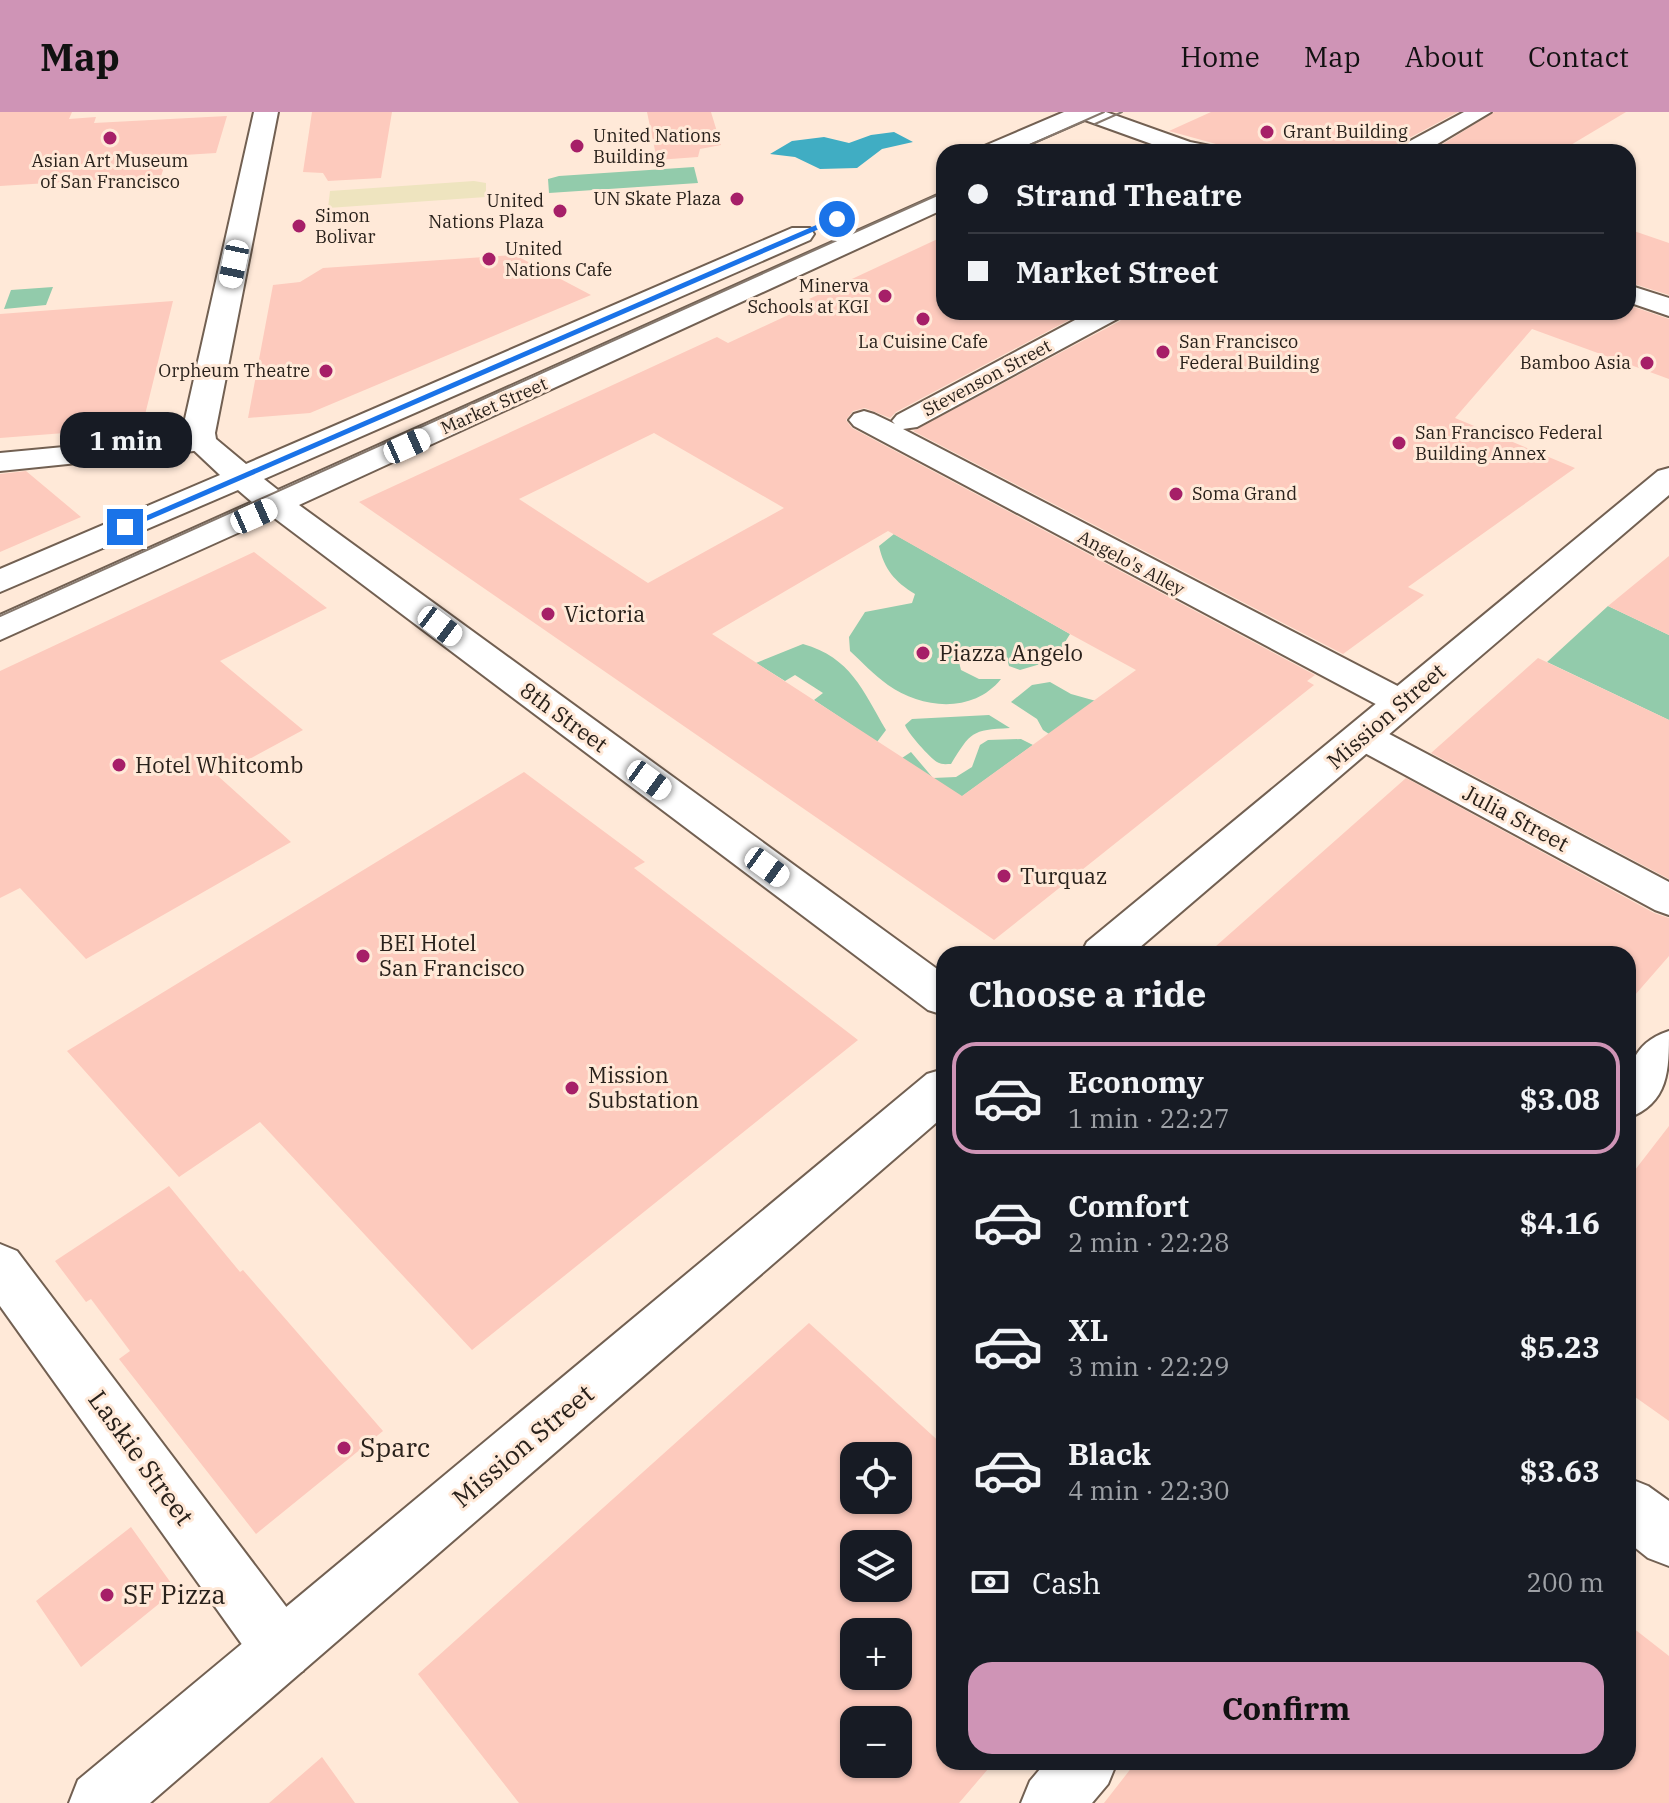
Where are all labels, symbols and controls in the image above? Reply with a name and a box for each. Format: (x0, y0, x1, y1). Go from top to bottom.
text: Map (40, 32, 120, 81)
text: Home (1180, 38, 1260, 75)
text: Map (1304, 38, 1361, 75)
text: About (1405, 38, 1484, 75)
text: Contact (1528, 38, 1629, 75)
place label: Grant Building (1283, 120, 1408, 143)
marker: Grant Building (1258, 123, 1276, 141)
place label: United Nations Building (593, 124, 721, 168)
marker: Asian Art Museum of San Francisco (101, 129, 119, 147)
marker: United Nations Building (568, 137, 586, 155)
place label: Asian Art Museum of San Francisco (32, 149, 188, 193)
text: Strand Theatre (1016, 175, 1242, 214)
place label: UN Skate Plaza (593, 187, 721, 210)
place label: United Nations Plaza (428, 189, 544, 233)
marker: UN Skate Plaza (728, 190, 746, 208)
route start (819, 201, 855, 237)
marker: United Nations Plaza (551, 202, 569, 220)
place label: Simon Bolivar (315, 204, 375, 248)
marker: Simon Bolivar (290, 217, 308, 235)
place label: United Nations Cafe (505, 237, 612, 281)
car (217, 238, 251, 290)
marker: United Nations Cafe (480, 250, 498, 268)
text: Market Street (1016, 252, 1218, 291)
place label: Minerva Schools at KGI (747, 274, 869, 318)
marker: Minerva Schools at KGI (876, 287, 894, 305)
marker: La Cuisine Cafe (914, 310, 932, 328)
place label: La Cuisine Cafe (858, 330, 988, 353)
place label: San Francisco Federal Building (1179, 330, 1320, 374)
street label: Stevenson Street (919, 334, 1055, 421)
marker: San Francisco Federal Building (1154, 343, 1172, 361)
place label: Bamboo Asia (1520, 351, 1631, 374)
marker: Bamboo Asia (1638, 354, 1656, 372)
place label: Orpheum Theatre (158, 359, 310, 382)
marker: Orpheum Theatre (317, 362, 335, 380)
street label: Market Street (437, 372, 551, 439)
callout: 1 min (59, 411, 191, 467)
place label: San Francisco Federal Building Annex (1415, 421, 1603, 465)
text: 1 min (90, 423, 162, 457)
car (380, 425, 434, 467)
marker: San Francisco Federal Building Annex (1390, 434, 1408, 452)
place label: Soma Grand (1192, 482, 1297, 505)
marker: Soma Grand (1167, 485, 1185, 503)
car (227, 495, 281, 537)
route end (107, 509, 143, 545)
street label: Angelo's Alley (1074, 525, 1189, 601)
place label: Victoria (564, 599, 645, 628)
car (414, 602, 466, 650)
marker: Victoria (539, 605, 557, 623)
place label: Piazza Angelo (939, 638, 1083, 667)
marker: Piazza Angelo (914, 644, 932, 662)
street label: Mission Street (1320, 656, 1451, 775)
street label: 8th Street (515, 675, 614, 758)
place label: Hotel Whitcomb (135, 750, 303, 779)
marker: Hotel Whitcomb (110, 756, 128, 774)
car (623, 756, 675, 804)
street label: Julia Street (1458, 778, 1574, 858)
car (741, 843, 793, 891)
place label: Turquaz (1020, 861, 1107, 890)
marker: Turquaz (995, 867, 1013, 885)
place label: BEI Hotel San Francisco (379, 928, 525, 982)
marker: BEI Hotel San Francisco (354, 947, 372, 965)
text: Choose a ride (968, 970, 1207, 1017)
place label: Mission Substation (588, 1060, 699, 1114)
icon: car (972, 1062, 1044, 1134)
text: Economy (1068, 1062, 1204, 1101)
marker: Mission Substation (563, 1079, 581, 1097)
text: $3.08 (1520, 1079, 1600, 1118)
text: 1 min · 22:27 (1068, 1101, 1230, 1135)
icon: car (972, 1186, 1044, 1258)
text: Comfort (1068, 1186, 1189, 1225)
text: $4.16 (1520, 1203, 1600, 1242)
text: 2 min · 22:28 (1068, 1225, 1230, 1259)
icon: car (972, 1310, 1044, 1382)
text: XL (1068, 1310, 1108, 1349)
text: $5.23 (1520, 1327, 1600, 1366)
text: 3 min · 22:29 (1068, 1349, 1230, 1383)
street label: Mission Street (445, 1376, 600, 1514)
street label: Laskie Street (81, 1383, 202, 1532)
place label: Sparc (360, 1430, 431, 1464)
icon: car (972, 1434, 1044, 1506)
text: Black (1068, 1434, 1151, 1473)
marker: Sparc (335, 1439, 353, 1457)
map controls (840, 1442, 912, 1778)
button: locate (840, 1442, 912, 1514)
text: $3.63 (1520, 1451, 1600, 1490)
text: 4 min · 22:30 (1068, 1473, 1230, 1507)
button: layers (840, 1530, 912, 1602)
icon: cash (968, 1560, 1012, 1604)
text: Cash (1032, 1563, 1101, 1602)
text: 200 m (1526, 1565, 1604, 1599)
place label: SF Pizza (123, 1577, 226, 1611)
marker: SF Pizza (98, 1586, 116, 1604)
button: + (840, 1618, 912, 1690)
button: Confirm (968, 1662, 1604, 1754)
button: − (840, 1706, 912, 1778)

